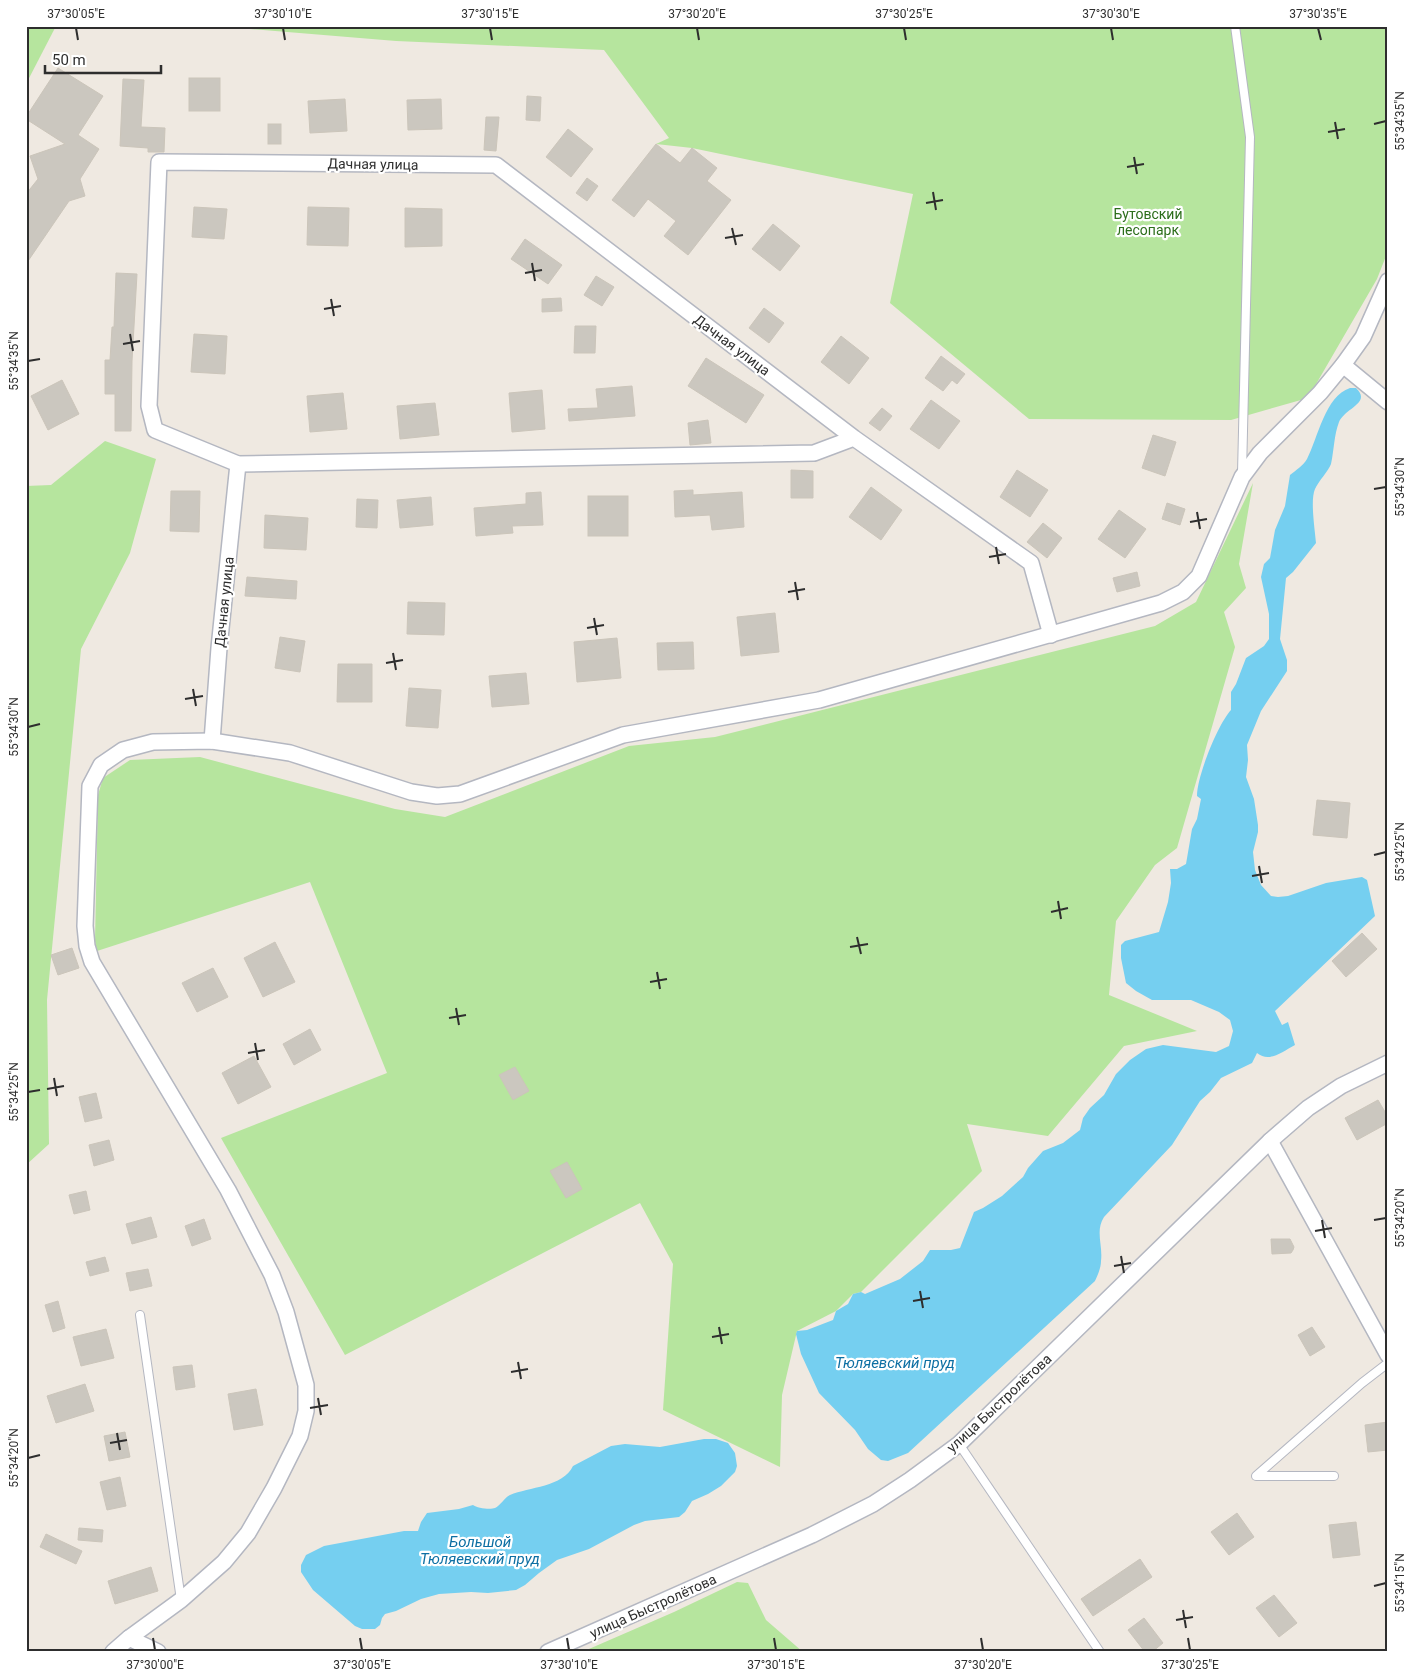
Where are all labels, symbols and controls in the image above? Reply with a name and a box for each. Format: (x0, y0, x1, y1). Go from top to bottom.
text: 37°30'05"E (47, 7, 105, 21)
text: 37°30'10"E (254, 7, 312, 21)
text: 37°30'15"E (461, 7, 519, 21)
text: 37°30'20"E (668, 7, 726, 21)
text: 37°30'25"E (875, 7, 933, 21)
text: 37°30'30"E (1082, 7, 1140, 21)
text: 37°30'35"E (1289, 7, 1347, 21)
scale bar (45, 42, 161, 74)
text: 50 m (52, 51, 86, 69)
text: 55°34'35"N (1393, 91, 1407, 151)
street label: Дачная улица (327, 155, 419, 173)
park label: Бутовский лесопарк (1114, 206, 1182, 238)
street label: Дачная улица (691, 311, 773, 379)
text: 55°34'35"N (7, 331, 21, 391)
text: 55°34'30"N (1393, 457, 1407, 517)
street label: Дачная улица (211, 556, 237, 648)
text: 55°34'30"N (7, 697, 21, 757)
text: 55°34'25"N (1393, 822, 1407, 882)
text: 55°34'25"N (7, 1062, 21, 1122)
text: 55°34'20"N (1393, 1188, 1407, 1248)
street label: улица Быстролётова (943, 1350, 1055, 1456)
water label: Тюляевский пруд (835, 1354, 955, 1372)
text: 55°34'20"N (7, 1428, 21, 1488)
water label: Большой Тюляевский пруд (420, 1533, 540, 1568)
text: 55°34'15"N (1393, 1553, 1407, 1613)
street label: улица Быстролётова (587, 1571, 719, 1641)
text: 37°30'00"E (126, 1658, 184, 1672)
text: 37°30'05"E (333, 1658, 391, 1672)
text: 37°30'10"E (540, 1658, 598, 1672)
text: 37°30'15"E (747, 1658, 805, 1672)
text: 37°30'20"E (954, 1658, 1012, 1672)
text: 37°30'25"E (1161, 1658, 1219, 1672)

